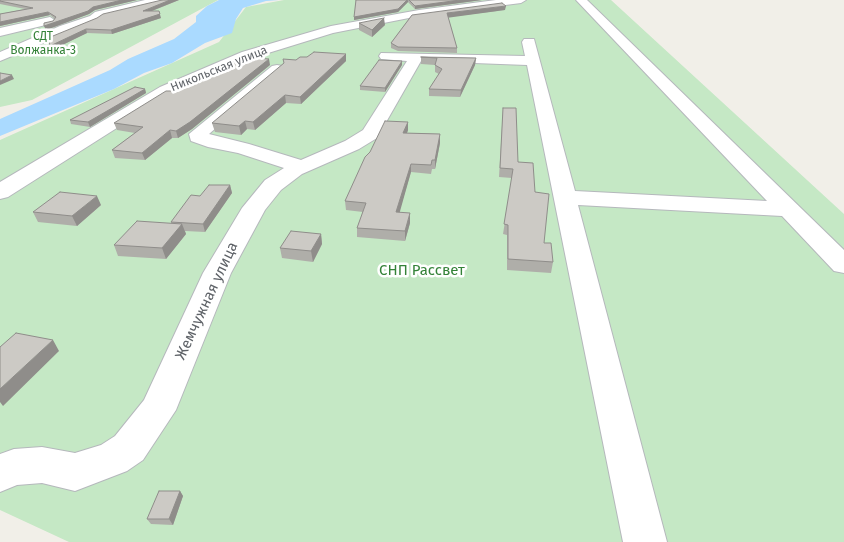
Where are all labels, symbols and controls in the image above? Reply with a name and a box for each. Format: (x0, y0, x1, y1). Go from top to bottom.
park label: СДТ Волжанка-3 (10, 30, 76, 58)
street label: Никольская улица (169, 43, 269, 95)
street label: Жемчужная улица (172, 239, 242, 363)
park label: СНП Рассвет (379, 262, 465, 280)

